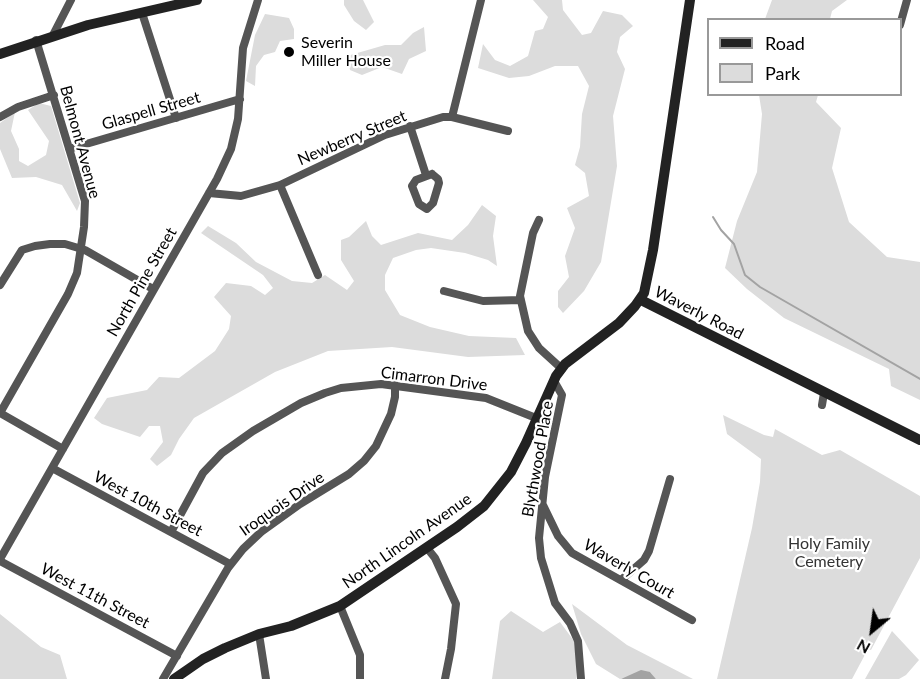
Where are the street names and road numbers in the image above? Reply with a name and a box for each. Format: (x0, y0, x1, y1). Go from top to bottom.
street label: Belmont Avenue (56, 83, 104, 201)
street label: Glaspell Street (100, 88, 202, 134)
street label: Newberry Street (295, 106, 409, 170)
street label: North Pine Street (103, 224, 181, 340)
street label: Waverly Road (651, 282, 747, 344)
street label: Cimarron Drive (380, 363, 488, 395)
street label: Blythwood Place (518, 399, 558, 519)
street label: West 10th Street (90, 467, 206, 541)
street label: Iroquois Drive (236, 468, 328, 540)
street label: North Lincoln Avenue (339, 489, 475, 593)
street label: Waverly Court (580, 535, 678, 603)
street label: West 11th Street (37, 559, 153, 633)

